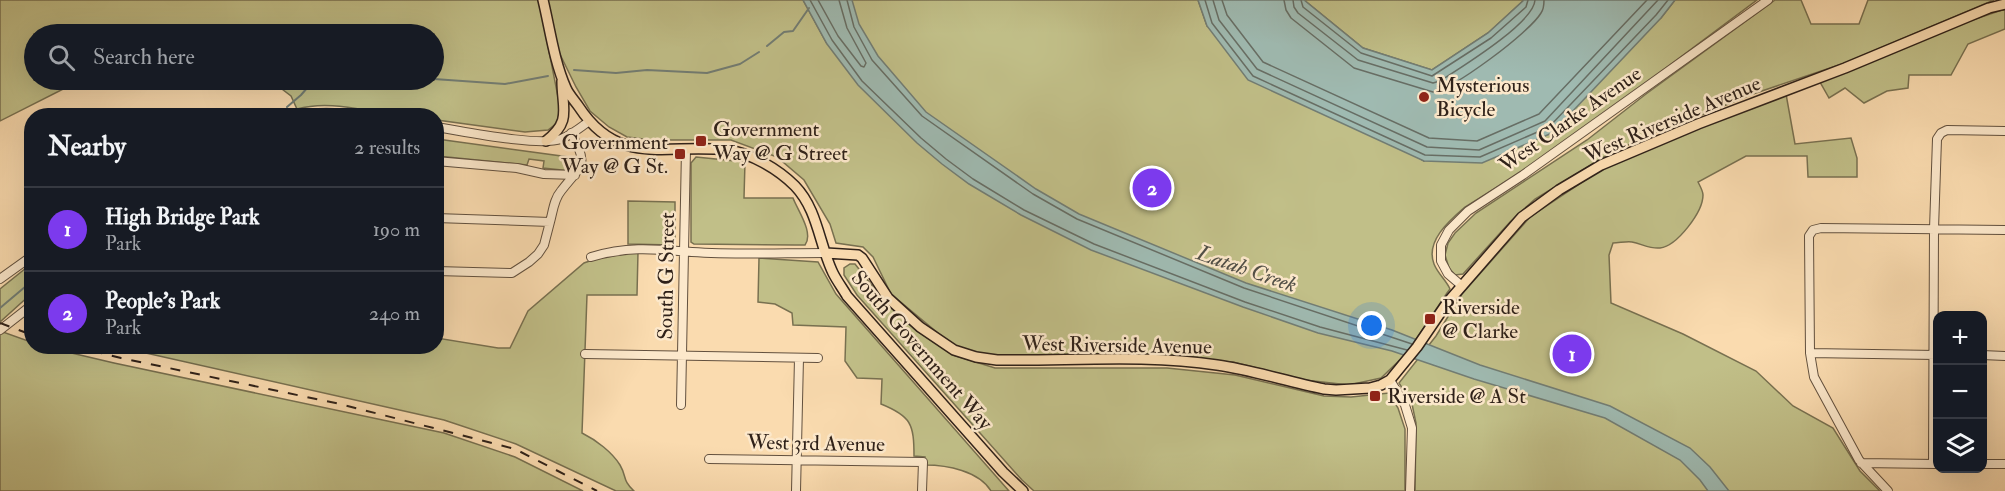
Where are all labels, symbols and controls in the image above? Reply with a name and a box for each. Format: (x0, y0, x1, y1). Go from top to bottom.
search box (24, 24, 444, 90)
icon: search (45, 41, 78, 74)
text: Search here (93, 43, 195, 71)
street label: West Clarke Avenue (1493, 60, 1647, 179)
street label: West Riverside Avenue (1579, 70, 1765, 169)
place label: Mysterious Bicycle (1436, 72, 1529, 123)
marker: Mysterious Bicycle (1417, 90, 1431, 104)
place label: Government Way @ G Street (712, 116, 848, 167)
place label: Government Way @ G St. (560, 129, 668, 180)
text: Nearby (48, 131, 126, 163)
marker: Government Way @ G Street (694, 134, 708, 148)
text: 2 results (354, 135, 420, 160)
marker: Government Way @ G St. (673, 147, 687, 161)
pin: 2 (1132, 166, 1172, 210)
text: High Bridge Park (105, 203, 260, 231)
street label: South G Street (652, 212, 681, 340)
text: 1 (64, 217, 71, 242)
text: 190 m (373, 217, 420, 242)
text: Park (105, 231, 141, 256)
water label: Latah Creek (1192, 238, 1300, 299)
street label: South Government Way (845, 265, 999, 436)
text: People's Park (105, 287, 220, 315)
place label: Riverside @ Clarke (1442, 294, 1520, 345)
text: 2 (62, 301, 73, 326)
text: 240 m (369, 301, 420, 326)
your location (1357, 311, 1386, 340)
map controls (1933, 311, 1987, 473)
button: + (1933, 311, 1987, 365)
marker: Riverside @ Clarke (1423, 312, 1437, 326)
text: Park (105, 315, 141, 340)
street label: West Riverside Avenue (1021, 330, 1212, 361)
pin: 1 (1552, 332, 1592, 376)
button: − (1933, 365, 1987, 419)
place label: Riverside @ A St (1387, 383, 1526, 410)
marker: Riverside @ A St (1368, 389, 1382, 403)
button: layers (1933, 419, 1987, 473)
street label: West 3rd Avenue (746, 429, 885, 458)

